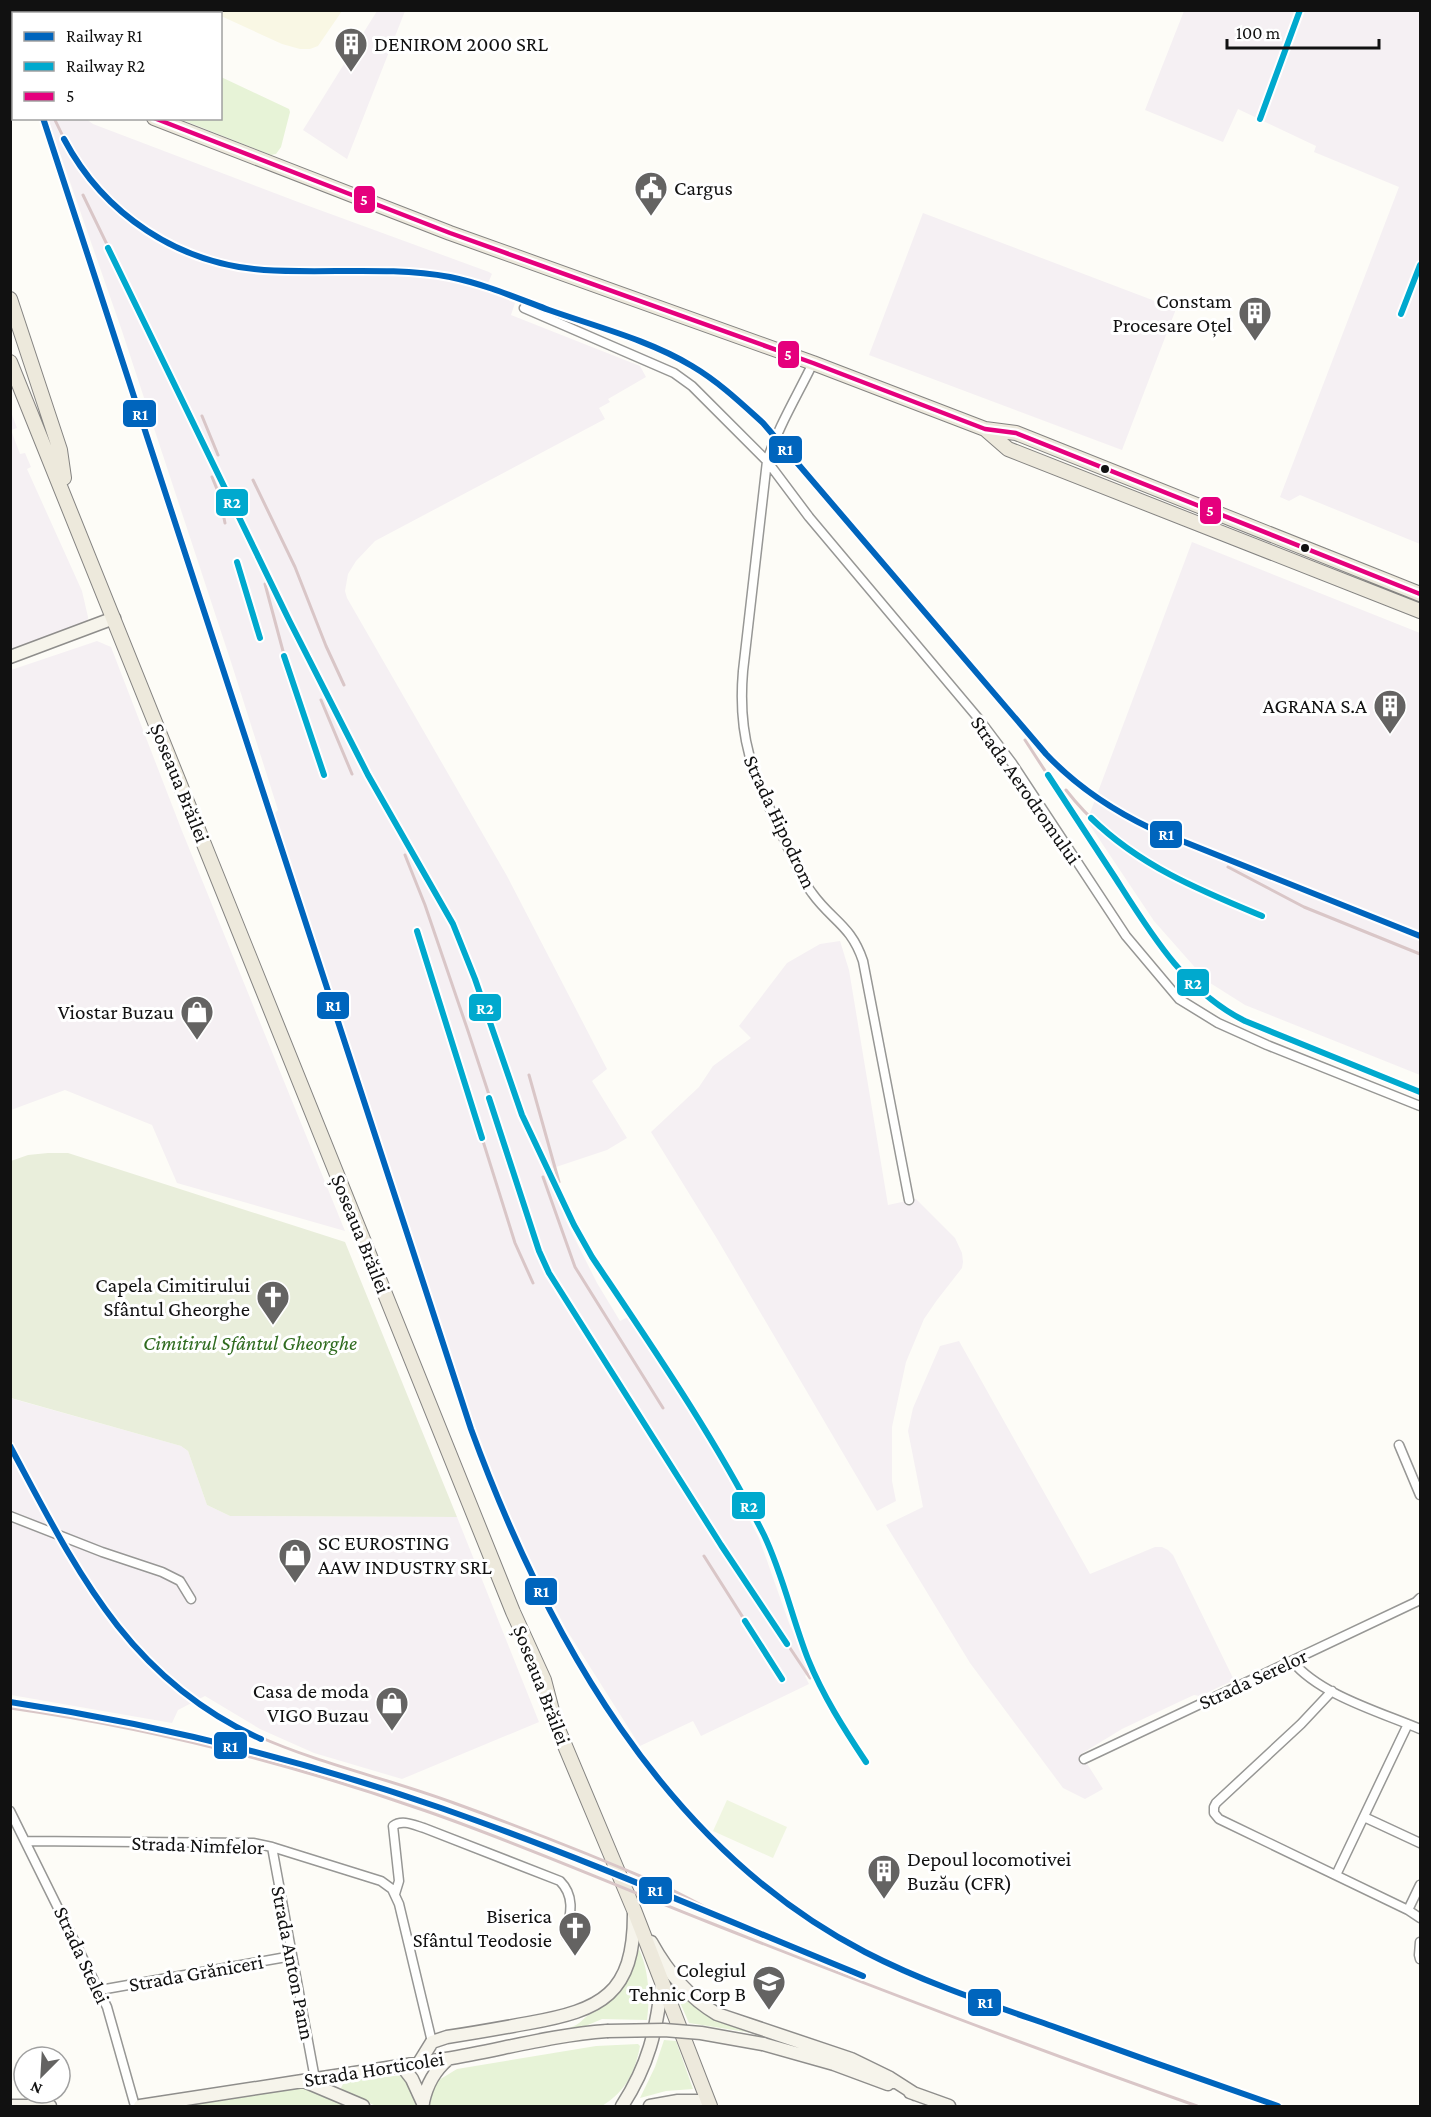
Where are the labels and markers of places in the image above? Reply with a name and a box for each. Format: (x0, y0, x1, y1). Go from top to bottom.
building icon: DENIROM 2000 SRL (333, 26, 369, 73)
place label: DENIROM 2000 SRL (374, 32, 548, 56)
public building icon: Cargus (633, 170, 669, 217)
place label: Cargus (674, 176, 733, 200)
place label: Constam Procesare Oțel (1112, 289, 1232, 338)
building icon: Constam Procesare Oțel (1237, 295, 1273, 342)
unlabelled marker (1099, 463, 1111, 475)
unlabelled marker (1299, 542, 1311, 554)
building icon: AGRANA S.A (1372, 688, 1408, 735)
place label: AGRANA S.A (1263, 694, 1367, 718)
shop icon: Viostar Buzau (179, 994, 215, 1041)
place label: Viostar Buzau (58, 1000, 174, 1024)
place label: Capela Cimitirului Sfântul Gheorghe (95, 1273, 251, 1321)
church icon: Capela Cimitirului Sfântul Gheorghe (255, 1279, 291, 1326)
place label: SC EUROSTING AAW INDUSTRY SRL (318, 1531, 492, 1579)
shop icon: SC EUROSTING AAW INDUSTRY SRL (277, 1537, 313, 1584)
place label: Casa de moda VIGO Buzau (253, 1679, 369, 1727)
shop icon: Casa de moda VIGO Buzau (374, 1685, 410, 1732)
place label: Depoul locomotivei Buzău (CFR) (907, 1847, 1072, 1895)
building icon: Depoul locomotivei Buzău (CFR) (866, 1853, 902, 1900)
place label: Biserica Sfântul Teodosie (413, 1904, 552, 1952)
church icon: Biserica Sfântul Teodosie (557, 1910, 593, 1957)
place label: Colegiul Tehnic Corp B (629, 1958, 746, 2006)
school or university icon: Colegiul Tehnic Corp B (751, 1964, 787, 2011)

